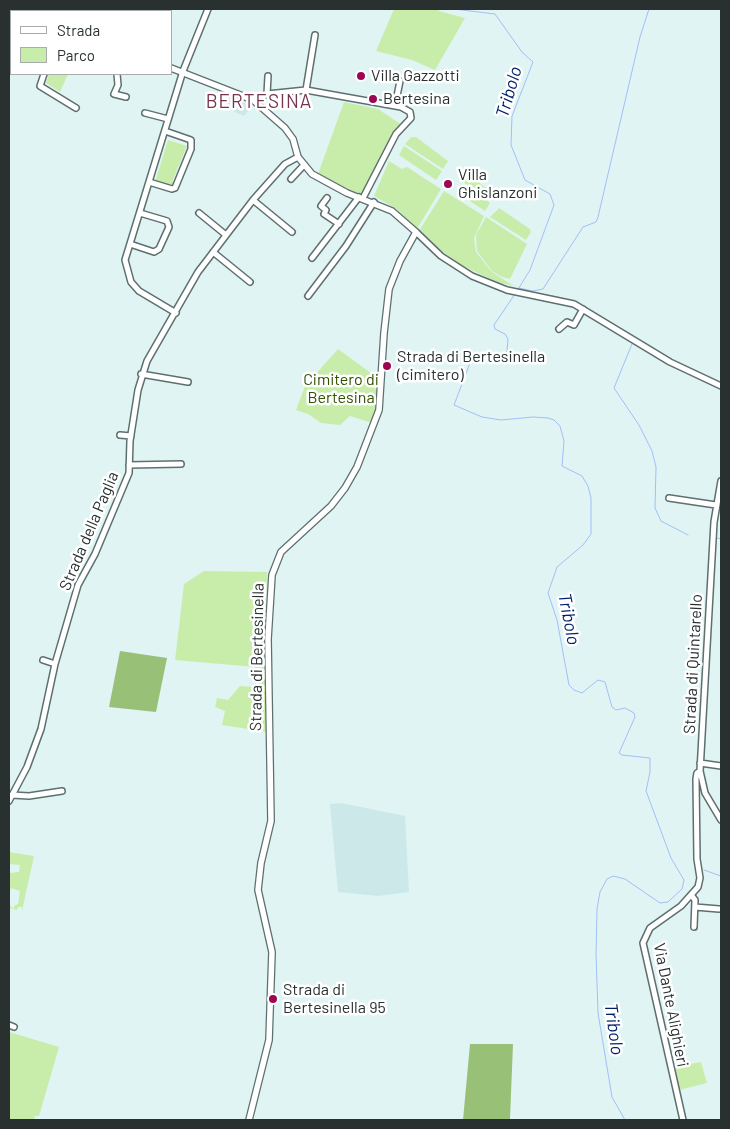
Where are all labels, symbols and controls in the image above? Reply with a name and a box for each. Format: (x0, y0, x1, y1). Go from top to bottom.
legend (10, 10, 172, 75)
text: Strada (57, 21, 100, 39)
text: Parco (57, 46, 95, 64)
water label: Tribolo (491, 64, 527, 120)
place label: Villa Gazzotti (371, 66, 460, 86)
marker: Villa Gazzotti (355, 70, 367, 82)
place label: Bertesina (383, 89, 450, 109)
district label: BERTESINA (205, 91, 313, 113)
marker: Bertesina (367, 93, 379, 105)
place label: Villa Ghislanzoni (458, 165, 537, 203)
marker: Villa Ghislanzoni (442, 178, 454, 190)
place label: Strada di Bertesinella (cimitero) (397, 347, 545, 385)
marker: Strada di Bertesinella (cimitero) (381, 360, 393, 372)
park label: Cimitero di Bertesina (303, 370, 379, 408)
street label: Strada della Paglia (55, 469, 123, 593)
street label: Strada di Bertesinella (246, 583, 268, 731)
water label: Tribolo (553, 591, 585, 647)
street label: Strada di Quintarello (680, 594, 706, 734)
street label: Via Dante Alighieri (650, 941, 692, 1069)
place label: Strada di Bertesinella 95 (283, 980, 386, 1018)
marker: Strada di Bertesinella 95 (267, 993, 279, 1005)
water label: Tribolo (600, 1002, 628, 1056)

